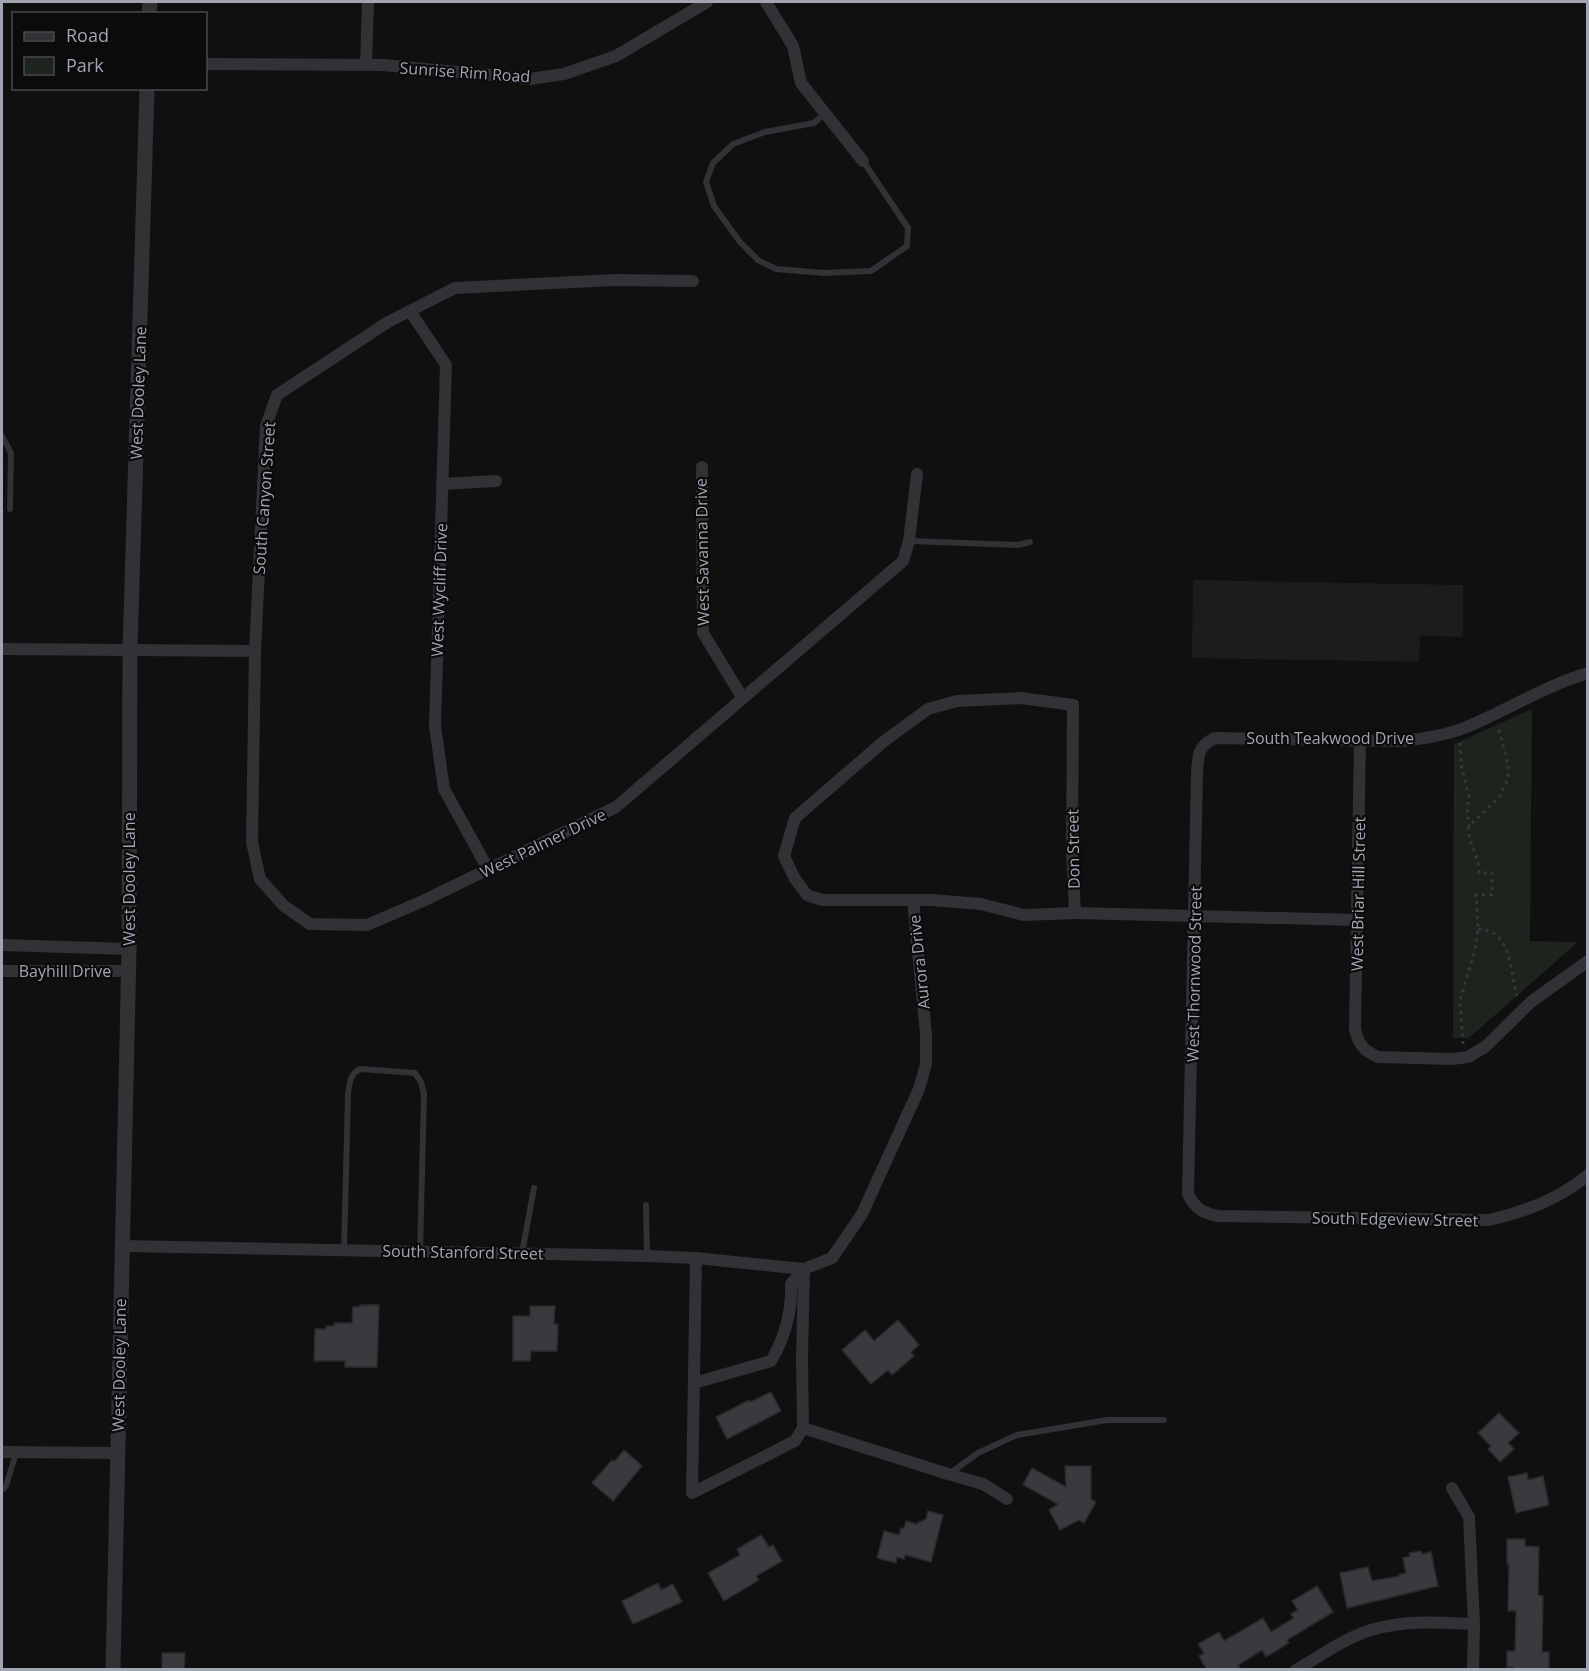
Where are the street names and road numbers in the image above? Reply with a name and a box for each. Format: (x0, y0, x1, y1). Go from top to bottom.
street label: Sunrise Rim Road (399, 56, 531, 88)
street label: West Dooley Lane (125, 326, 151, 460)
street label: South Canyon Street (248, 421, 280, 575)
street label: West Savanna Drive (690, 478, 714, 626)
street label: West Wycliff Drive (426, 523, 452, 657)
street label: South Teakwood Drive (1246, 727, 1414, 749)
street label: West Palmer Drive (476, 803, 610, 883)
street label: Don Street (1061, 809, 1085, 889)
street label: West Dooley Lane (118, 812, 140, 946)
street label: West Briar Hill Street (1346, 816, 1370, 971)
street label: West Thornwood Street (1181, 885, 1207, 1062)
street label: Aurora Drive (903, 914, 935, 1010)
street label: Bayhill Drive (19, 960, 111, 982)
street label: South Edgeview Street (1312, 1207, 1479, 1231)
street label: South Stanford Street (382, 1240, 544, 1264)
street label: West Dooley Lane (107, 1298, 131, 1432)

